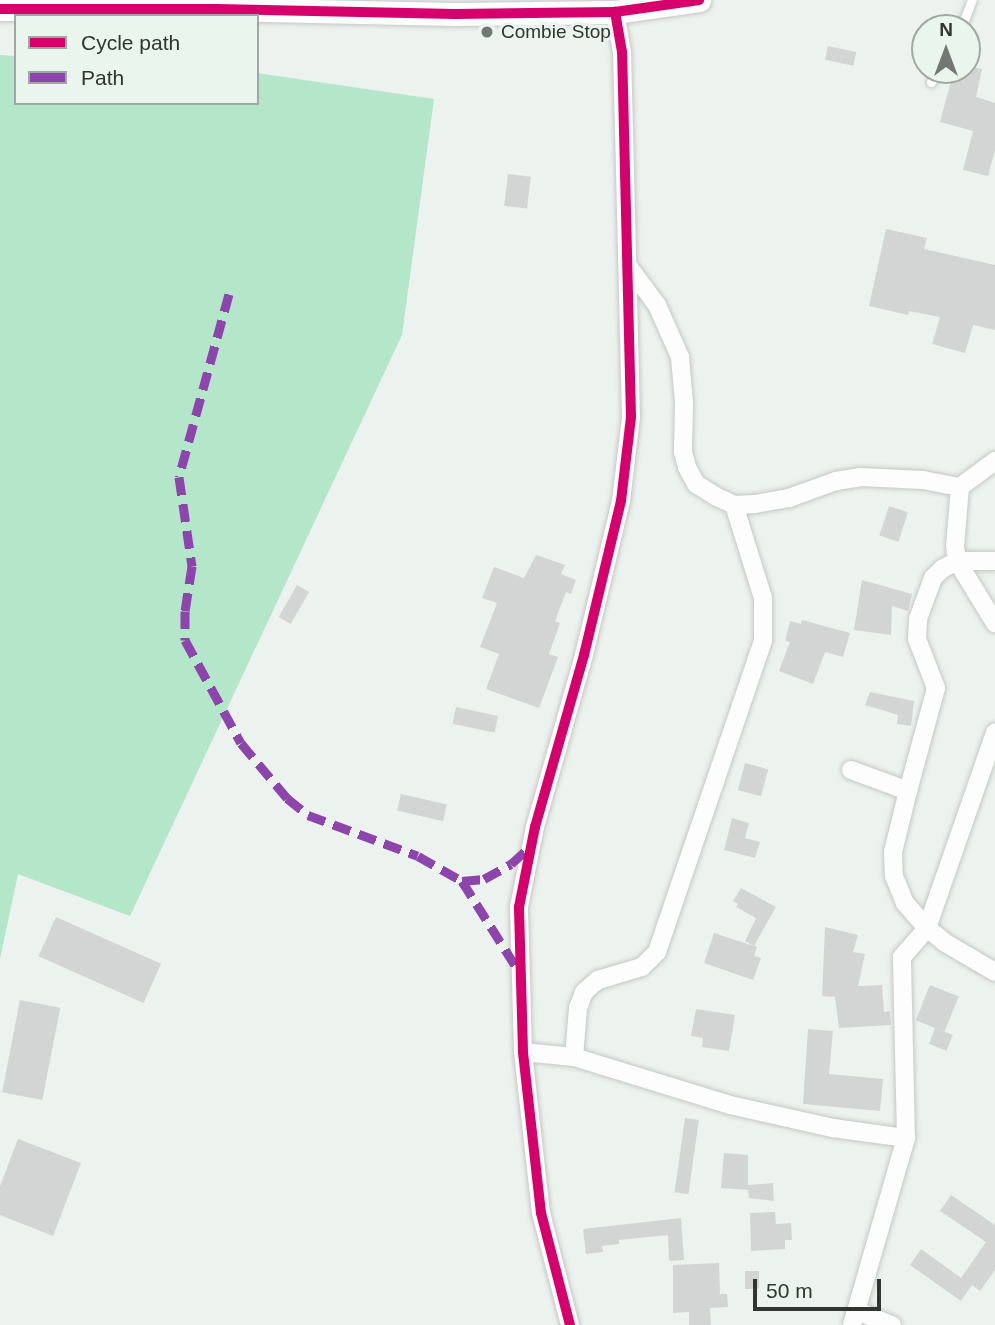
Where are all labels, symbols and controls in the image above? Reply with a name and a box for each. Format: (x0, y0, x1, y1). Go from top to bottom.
legend (14, 14, 259, 105)
north arrow (911, 14, 981, 84)
text: N (939, 19, 953, 40)
place label: Combie Stop (501, 21, 611, 43)
marker: Combie Stop (479, 24, 495, 40)
text: Cycle path (81, 31, 180, 54)
text: Path (81, 66, 124, 89)
scale bar (757, 1266, 885, 1310)
text: 50 m (766, 1279, 813, 1302)

